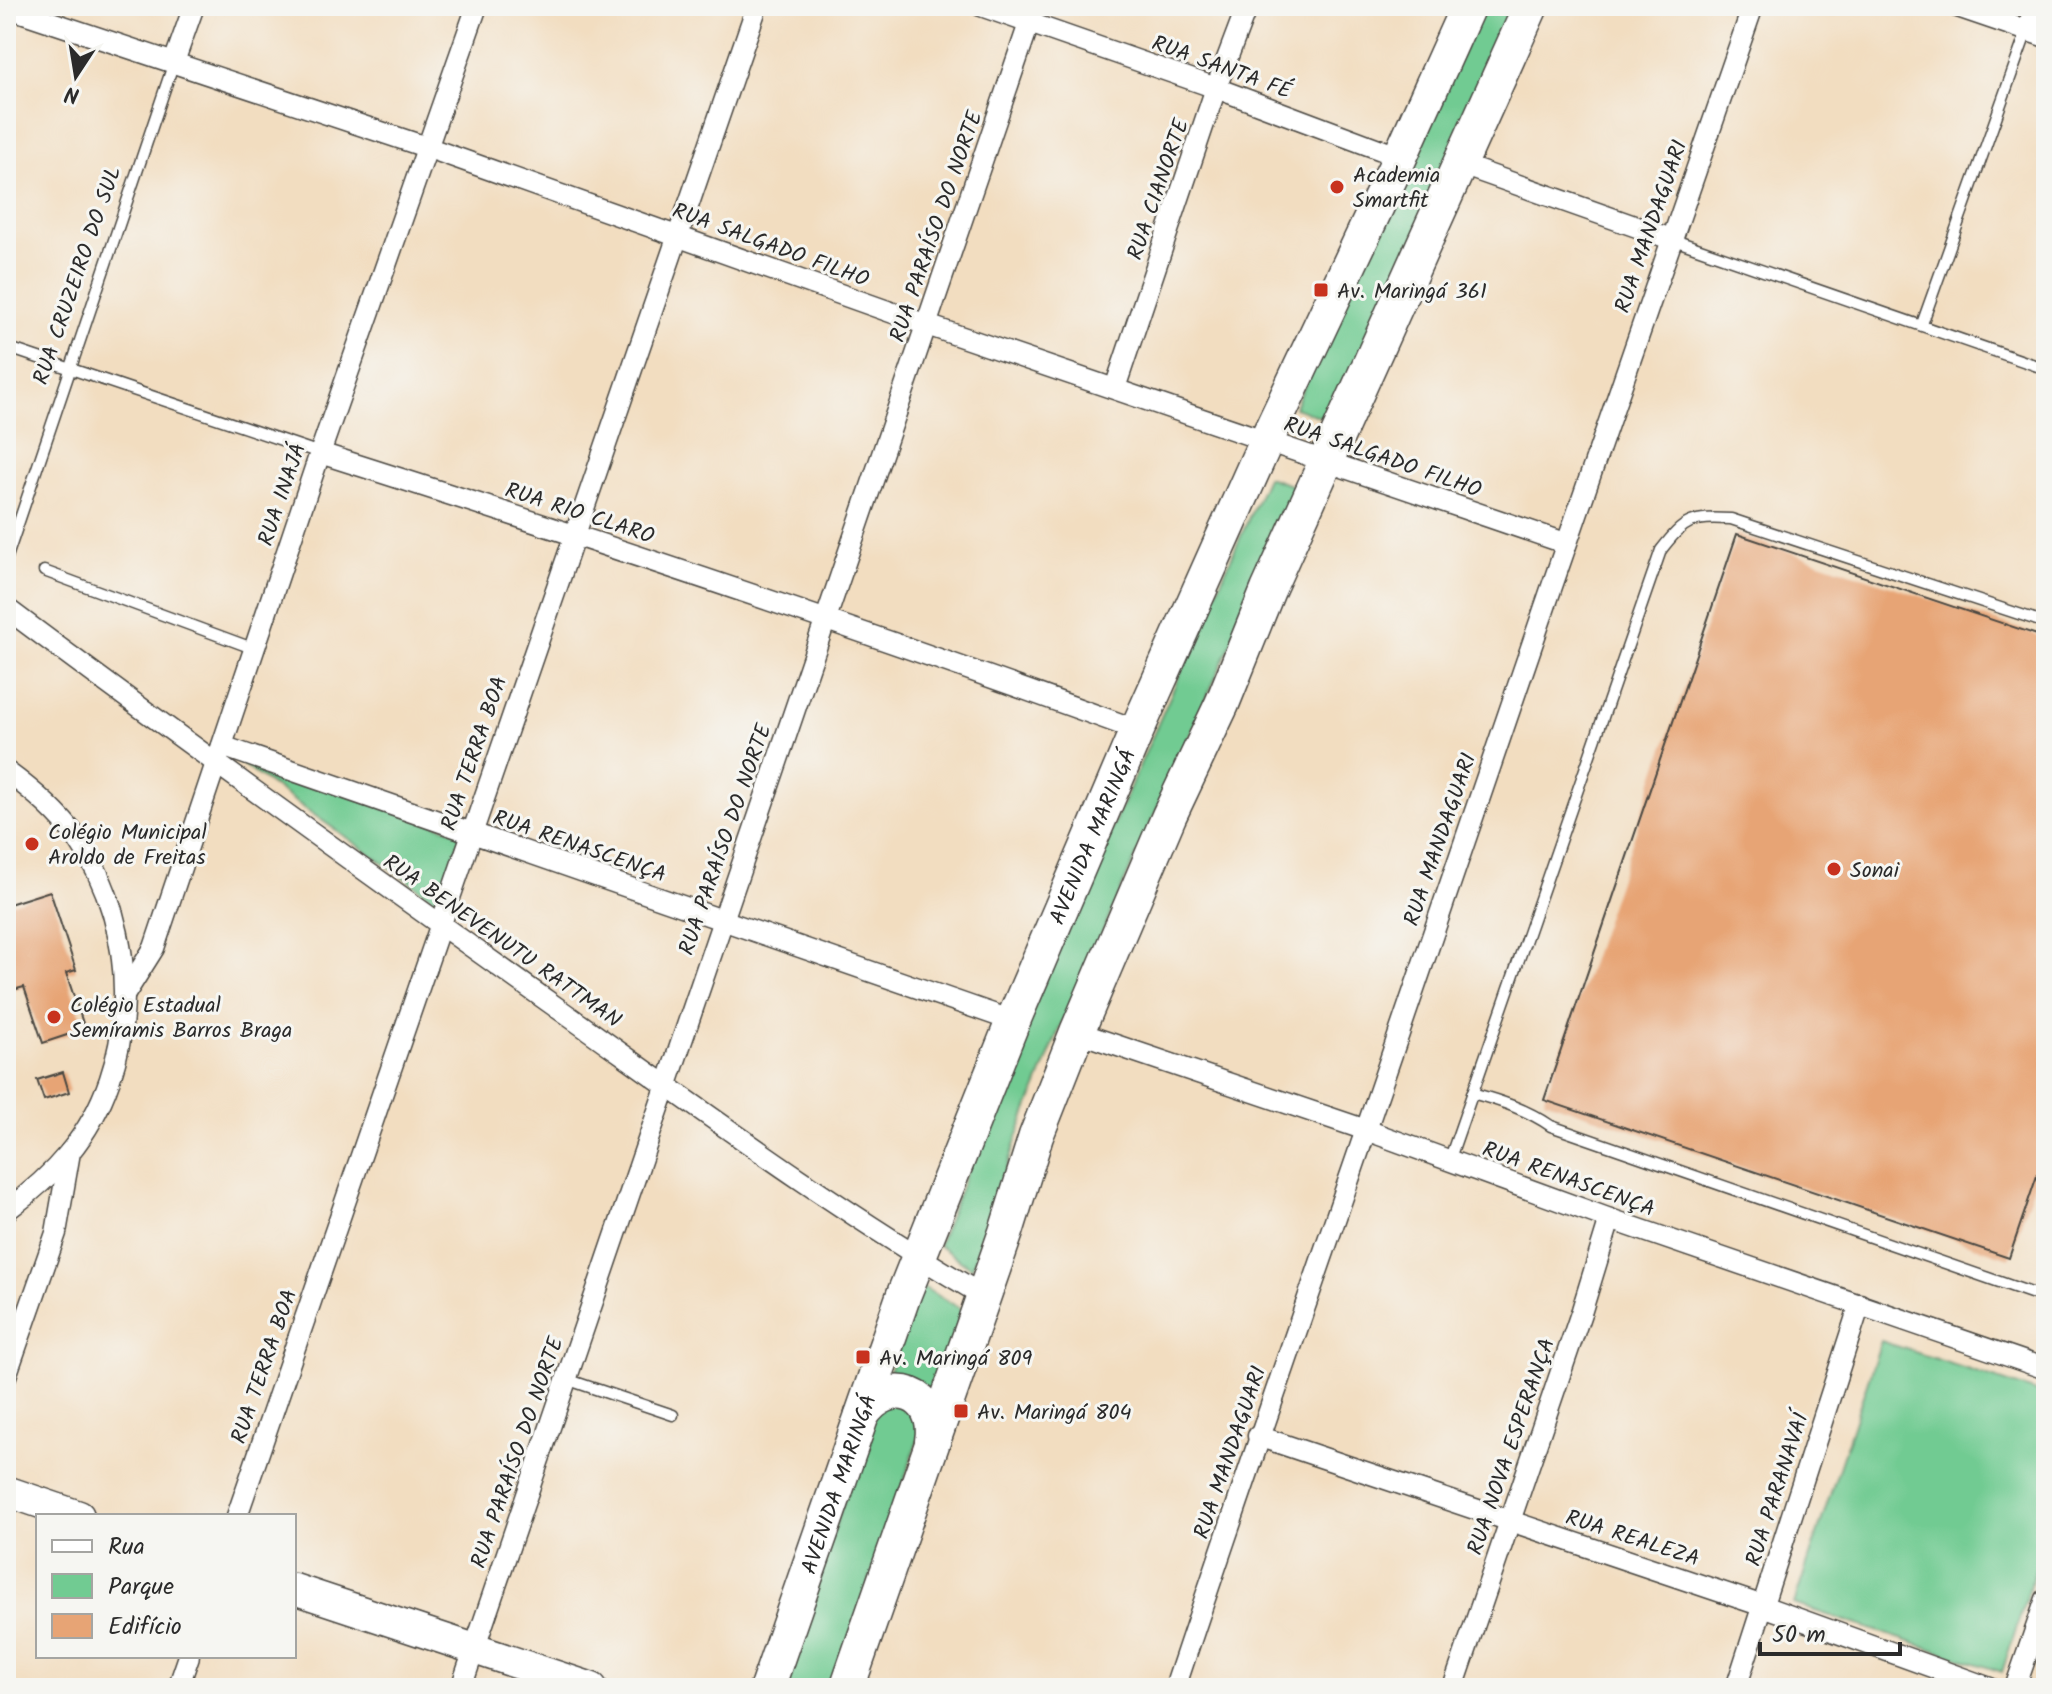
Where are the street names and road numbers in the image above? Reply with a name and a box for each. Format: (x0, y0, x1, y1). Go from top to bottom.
street label: RUA SANTA FÉ (1146, 27, 1297, 110)
street label: RUA PARAÍSO DO NORTE (881, 105, 994, 347)
street label: RUA CIANORTE (1119, 113, 1200, 265)
street label: RUA MANDAGUARI (1606, 136, 1698, 318)
street label: RUA CRUZEIRO DO SUL (25, 162, 132, 390)
street label: RUA SALGADO FILHO (667, 194, 874, 298)
street label: RUA SALGADO FILHO (1279, 408, 1486, 509)
street label: RUA INAJÁ (249, 439, 317, 551)
street label: RUA RIO CLARO (500, 474, 659, 555)
street label: RUA TERRA BOA (433, 672, 518, 836)
street label: RUA PARAÍSO DO NORTE (670, 718, 783, 960)
street label: AVENIDA MARINGÁ (1041, 744, 1147, 931)
street label: RUA MANDAGUARI (1395, 749, 1487, 931)
street label: RUA RENASCENÇA (488, 801, 671, 893)
street label: RUA BENEVENUTU RATTMAN (375, 846, 628, 1038)
street label: RUA RENASCENÇA (1477, 1133, 1659, 1228)
street label: RUA TERRA BOA (223, 1285, 308, 1449)
street label: RUA PARAÍSO DO NORTE (462, 1331, 575, 1573)
street label: RUA NOVA ESPERANÇA (1459, 1334, 1566, 1560)
street label: RUA MANDAGUARI (1185, 1362, 1277, 1544)
street label: AVENIDA MARINGÁ (793, 1390, 888, 1579)
street label: RUA PARANAVAÍ (1737, 1405, 1821, 1571)
street label: RUA REALEZA (1561, 1501, 1704, 1578)

